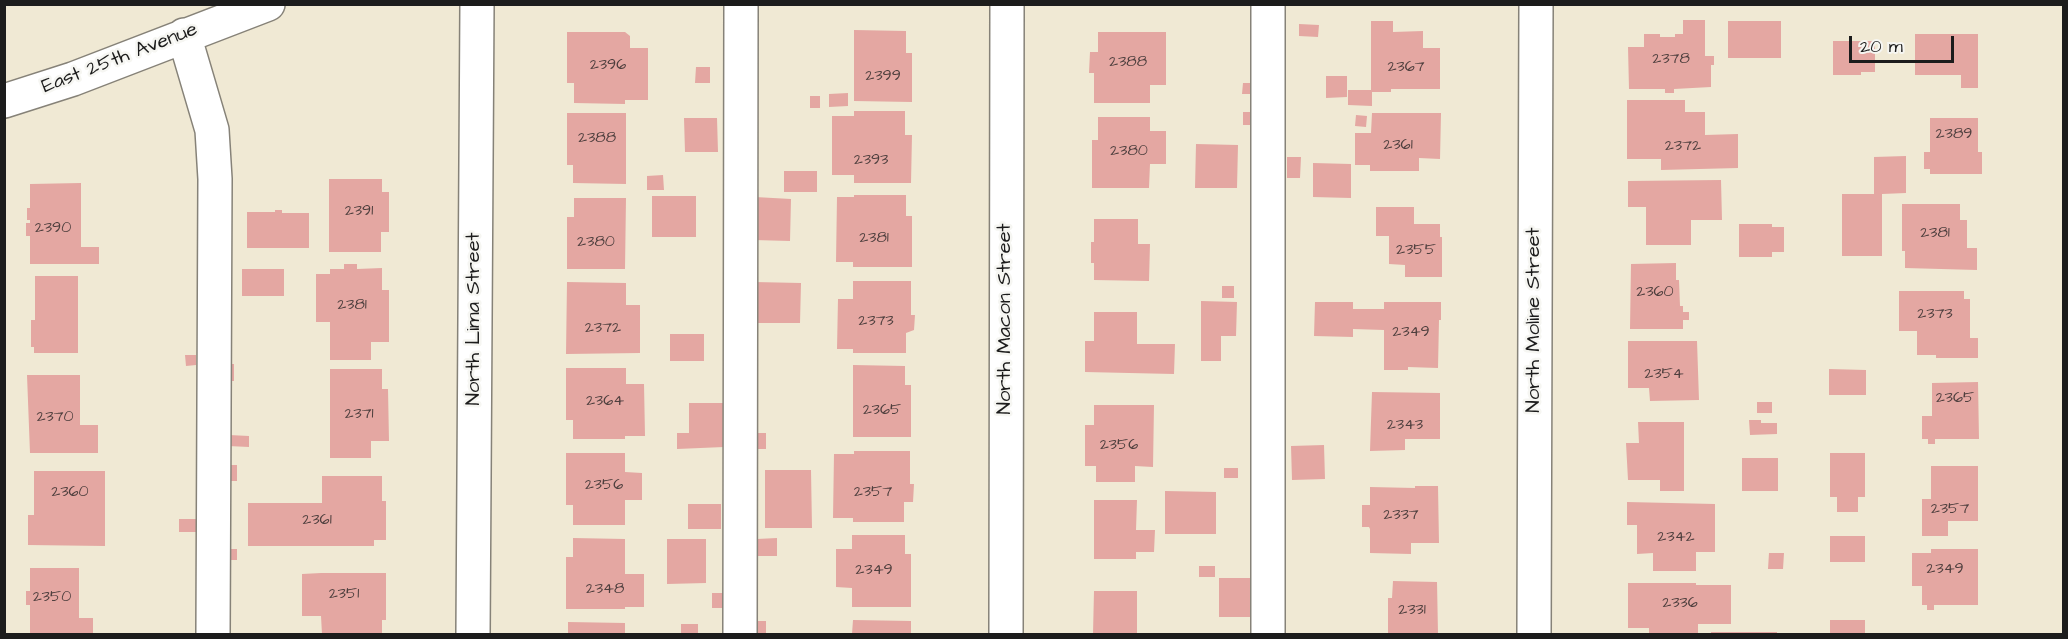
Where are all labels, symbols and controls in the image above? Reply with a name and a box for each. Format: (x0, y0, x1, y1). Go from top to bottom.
street label: East 25th Avenue (39, 18, 201, 100)
scale bar (1852, 24, 1957, 62)
text: 20 m (1860, 34, 1903, 59)
house number: 2378 (1652, 50, 1690, 70)
house number: 2388 (1109, 53, 1147, 73)
house number: 2396 (590, 56, 626, 76)
house number: 2367 (1387, 58, 1425, 78)
house number: 2399 (865, 67, 901, 87)
house number: 2389 (1936, 125, 1972, 145)
house number: 2388 (578, 129, 616, 149)
house number: 2361 (1383, 136, 1413, 156)
house number: 2372 (1665, 137, 1701, 157)
house number: 2380 (1110, 142, 1148, 162)
house number: 2393 (854, 151, 888, 171)
house number: 2391 (345, 202, 373, 222)
house number: 2390 (35, 219, 71, 239)
street label: North Macon Street (994, 223, 1018, 415)
house number: 2381 (1920, 224, 1950, 244)
street label: North Moline Street (1523, 227, 1547, 413)
house number: 2381 (859, 229, 889, 249)
street label: North Lima Street (463, 232, 487, 406)
house number: 2380 (577, 233, 615, 253)
house number: 2355 (1396, 241, 1436, 261)
house number: 2360 (1636, 283, 1674, 303)
house number: 2381 (337, 296, 367, 316)
house number: 2373 (1917, 305, 1953, 325)
house number: 2373 (858, 312, 894, 332)
house number: 2372 (585, 319, 621, 339)
house number: 2349 (1392, 323, 1430, 343)
house number: 2354 (1644, 365, 1684, 385)
house number: 2365 (1936, 389, 1974, 409)
house number: 2364 (586, 392, 624, 412)
house number: 2365 (863, 401, 901, 421)
house number: 2371 (344, 405, 374, 425)
house number: 2370 (36, 408, 74, 428)
house number: 2343 (1387, 416, 1423, 436)
house number: 2356 (1100, 436, 1138, 456)
house number: 2356 (585, 476, 623, 496)
house number: 2360 (51, 483, 89, 503)
house number: 2357 (854, 483, 892, 503)
house number: 2357 (1931, 500, 1969, 520)
house number: 2337 (1383, 506, 1419, 526)
house number: 2361 (302, 511, 332, 531)
house number: 2342 (1657, 528, 1695, 548)
house number: 2349 (1926, 560, 1964, 580)
house number: 2349 (855, 561, 893, 581)
house number: 2348 (586, 580, 624, 600)
house number: 2351 (329, 585, 359, 605)
house number: 2350 (33, 588, 71, 608)
house number: 2336 (1662, 594, 1698, 614)
house number: 2331 (1398, 601, 1426, 621)

